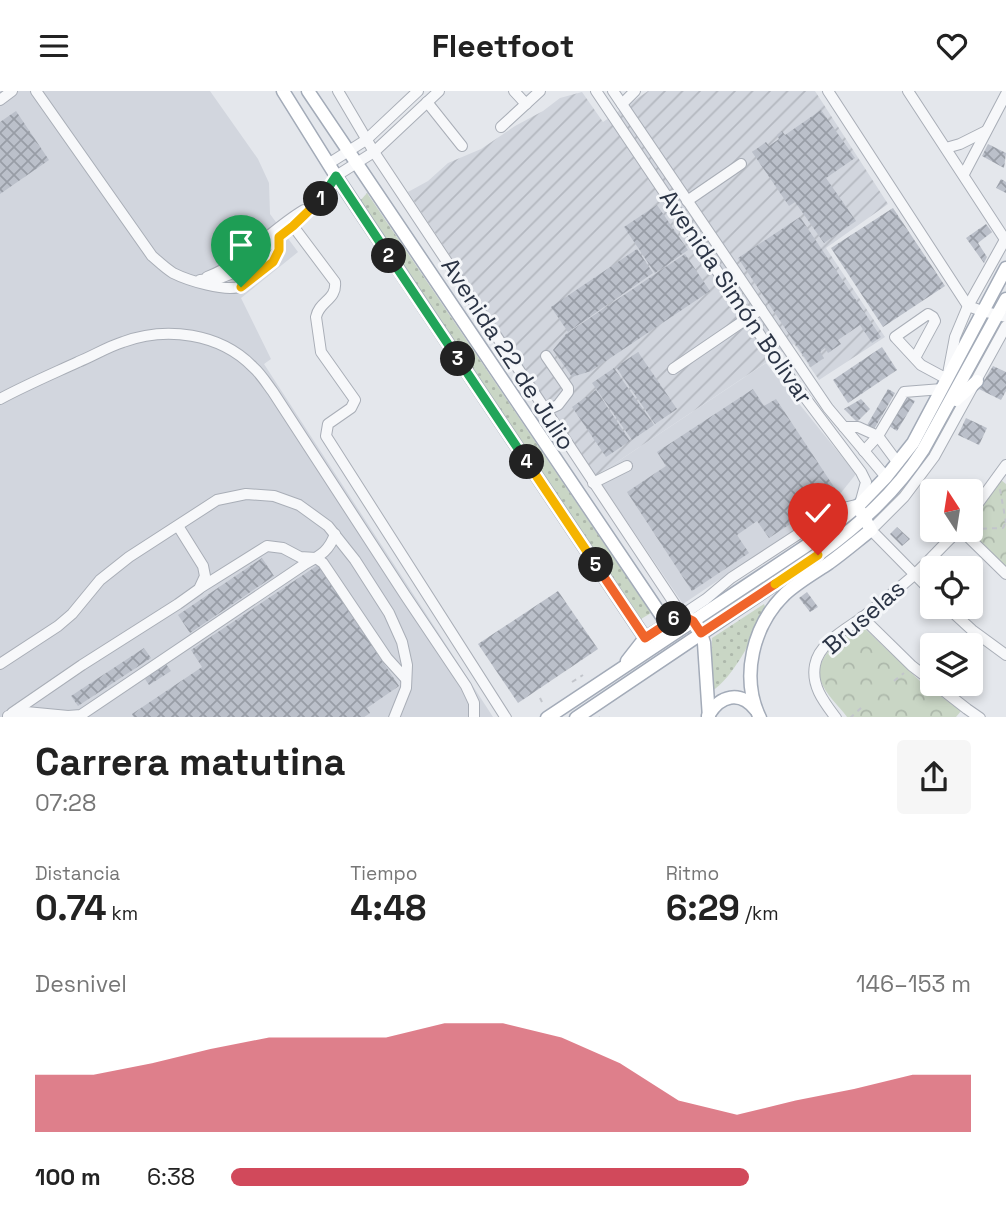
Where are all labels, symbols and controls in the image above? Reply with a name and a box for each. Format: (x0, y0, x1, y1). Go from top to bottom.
text: Fleetfoot (432, 26, 574, 66)
icon: menu (35, 27, 73, 65)
icon: heart (933, 27, 971, 65)
pin: 1 (304, 181, 338, 217)
street label: Avenida Simón Bolivar (653, 184, 820, 410)
text: 1 (316, 186, 325, 211)
pin (211, 215, 271, 287)
icon: arrive (222, 226, 260, 264)
pin: 2 (372, 239, 406, 273)
text: 2 (383, 243, 394, 268)
street label: Avenida 22 de Julio (435, 252, 582, 456)
pin: 3 (440, 341, 476, 377)
text: 3 (452, 346, 463, 371)
pin: 4 (510, 445, 544, 479)
text: 4 (520, 449, 533, 474)
north arrow (920, 479, 984, 543)
map controls (920, 479, 983, 696)
pin (788, 483, 848, 555)
icon: check (799, 494, 837, 532)
pin: 5 (578, 547, 614, 582)
text: 5 (590, 552, 601, 577)
button: locate (920, 556, 983, 619)
street label: Bruselas (816, 573, 911, 661)
pin: 6 (656, 601, 692, 637)
text: 6 (668, 606, 679, 631)
button: layers (920, 633, 983, 696)
text: Carrera matutina (35, 738, 346, 786)
button: share (897, 740, 971, 814)
text: 07:28 (35, 788, 96, 818)
text: Distancia (35, 861, 120, 886)
text: Tiempo (350, 861, 418, 886)
text: Ritmo (666, 861, 719, 886)
text: 0.74 (35, 886, 107, 930)
text: 4:48 (350, 886, 426, 930)
text: 6:29 (666, 886, 740, 930)
text: km (107, 901, 138, 926)
text: /km (740, 901, 778, 926)
text: Desnivel (35, 969, 127, 999)
text: 146–153 m (856, 969, 971, 999)
text: 100 m (35, 1162, 101, 1192)
text: 6:38 (147, 1162, 195, 1192)

